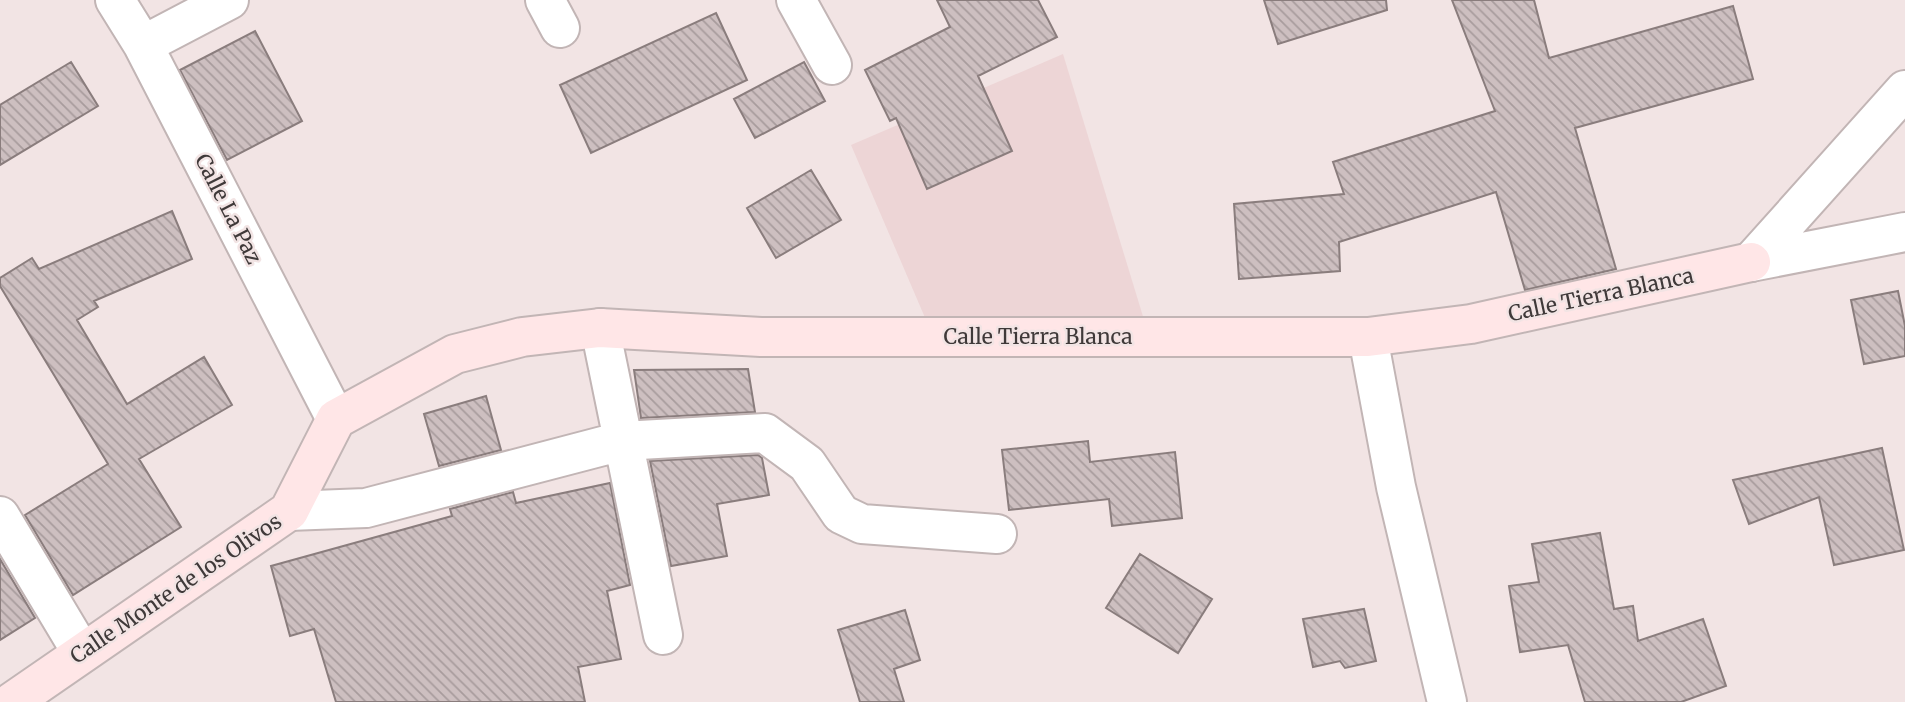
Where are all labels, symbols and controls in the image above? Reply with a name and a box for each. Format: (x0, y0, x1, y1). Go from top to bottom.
street label: Calle La Paz (189, 149, 268, 268)
street label: Calle Tierra Blanca (1506, 262, 1696, 327)
street label: Calle Tierra Blanca (944, 323, 1132, 350)
street label: Calle Monte de los Olivos (65, 508, 287, 669)

